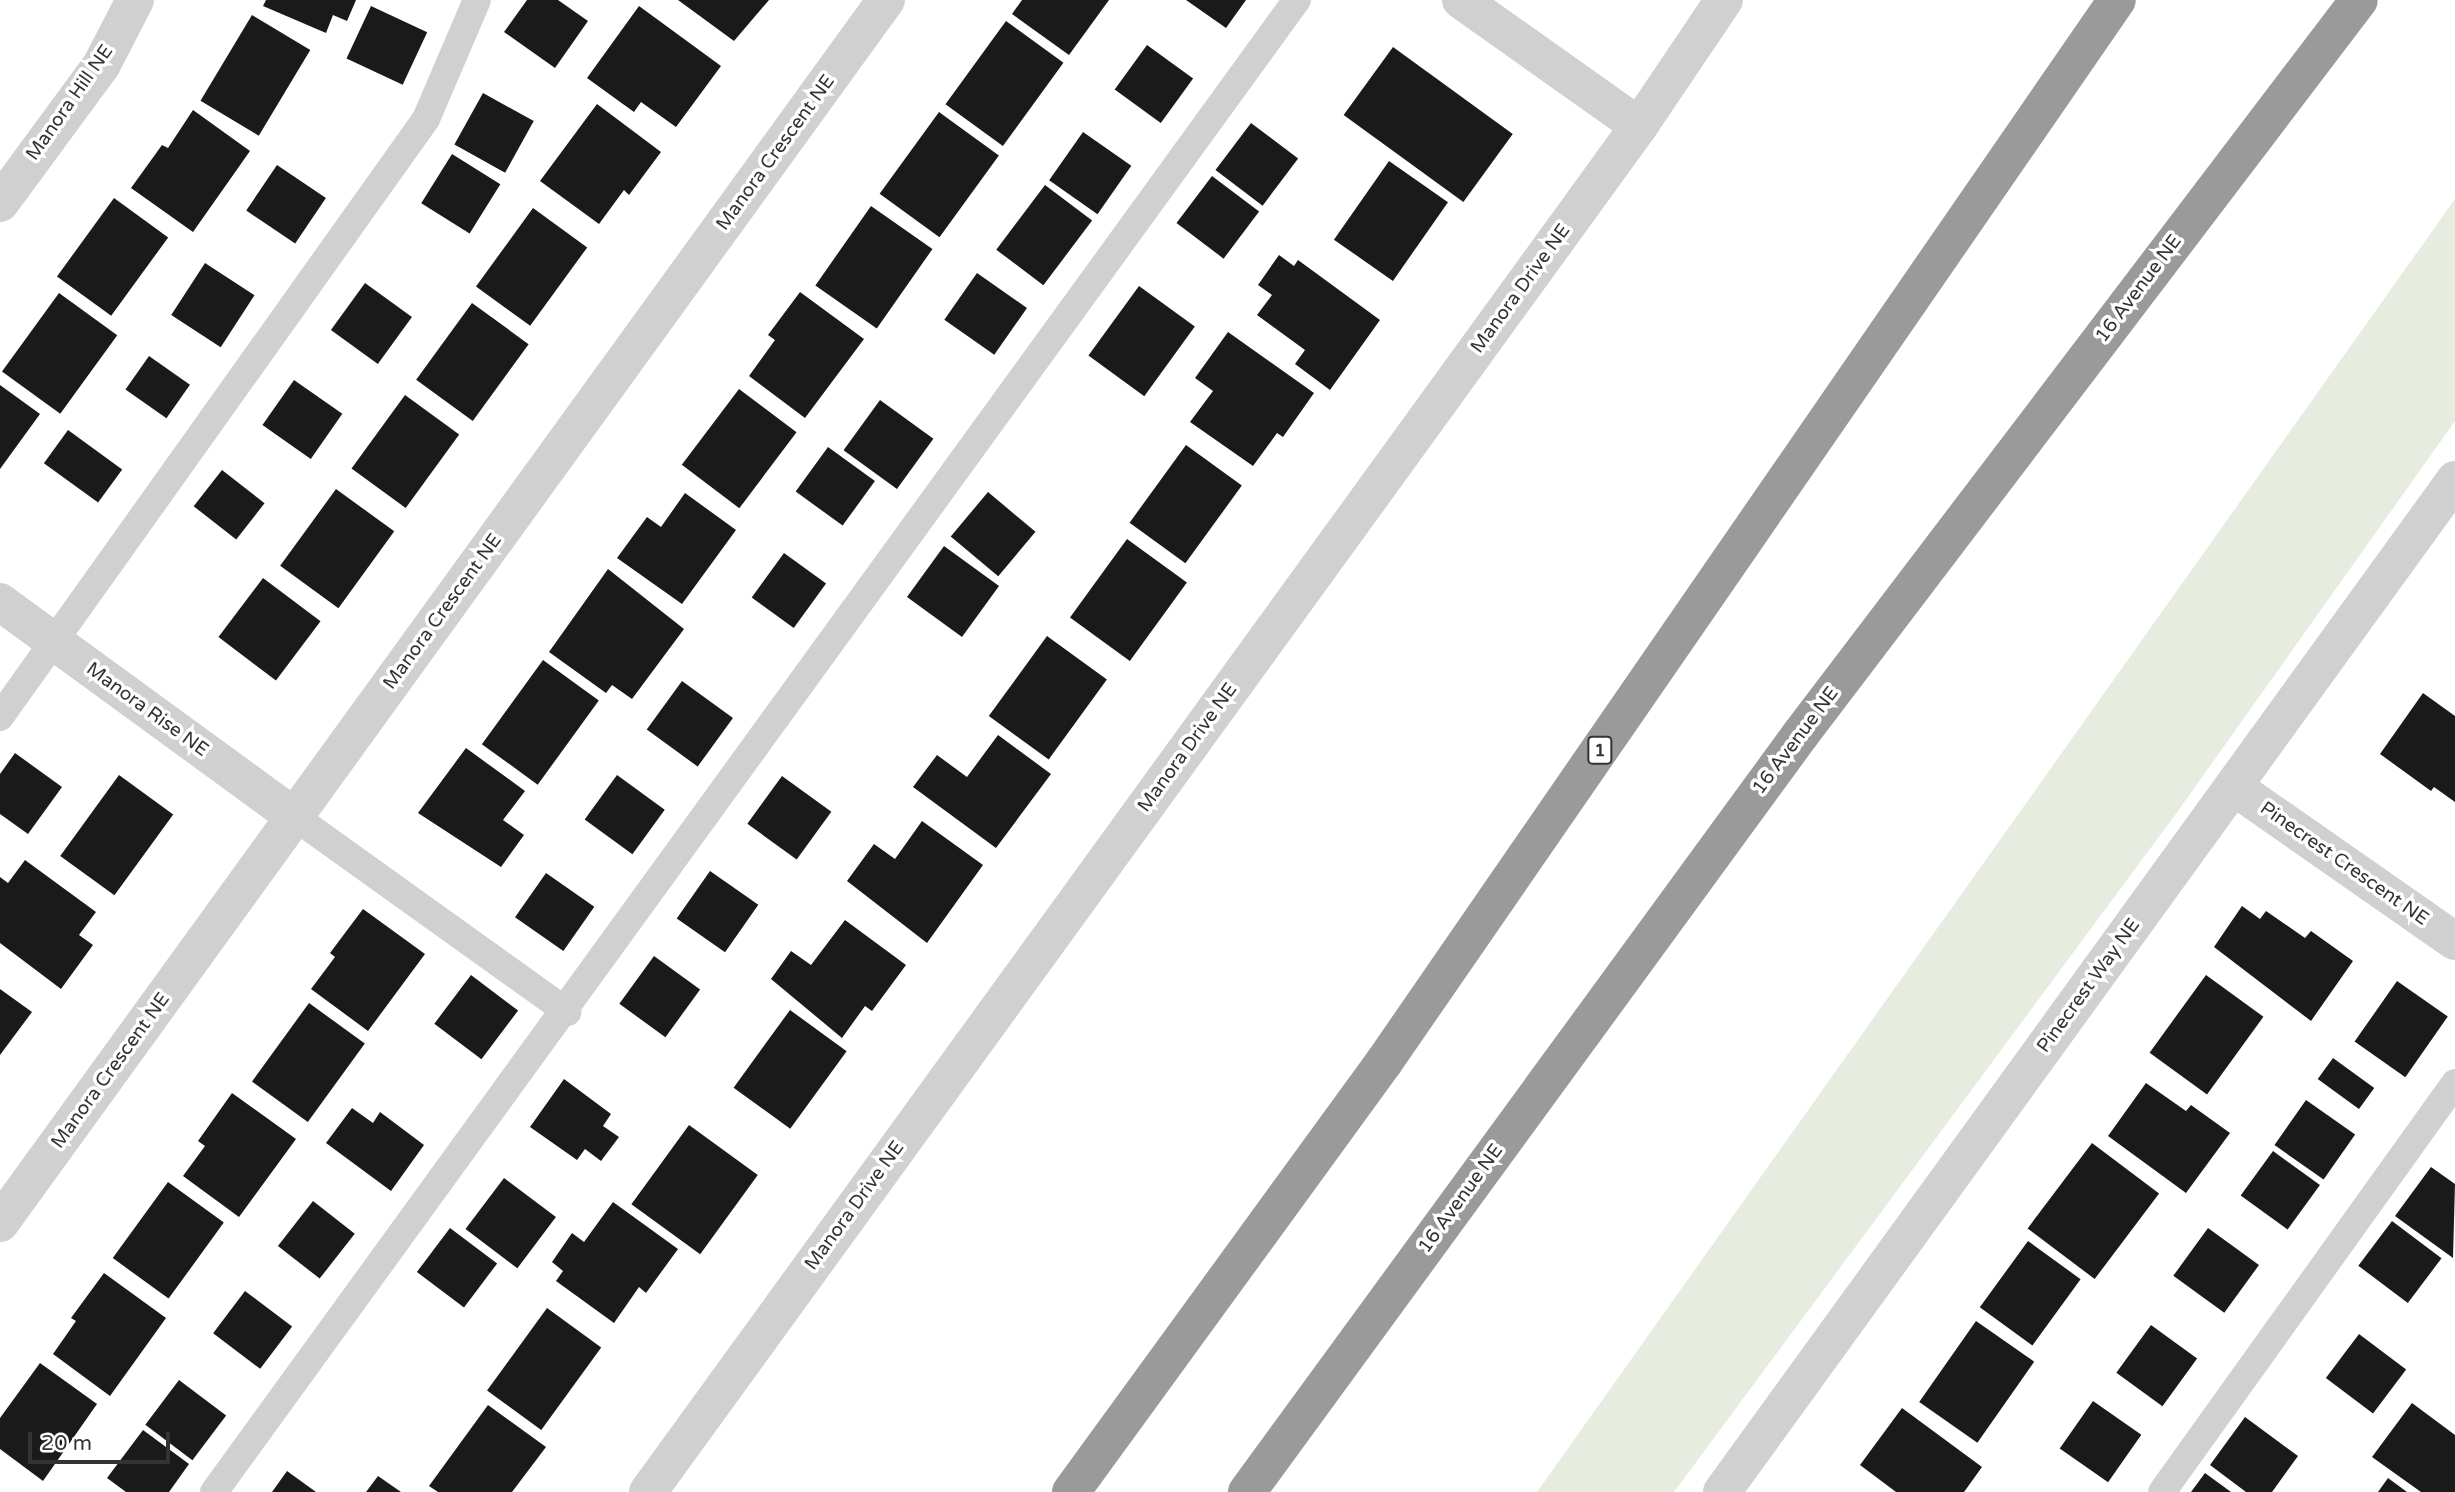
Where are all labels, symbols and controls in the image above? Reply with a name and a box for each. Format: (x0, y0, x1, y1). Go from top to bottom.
street label: Manora Hill NE (22, 41, 118, 165)
street label: Manora Crescent NE (712, 71, 840, 235)
street label: Manora Drive NE (1466, 220, 1576, 358)
street label: 16 Avenue NE (2091, 231, 2187, 347)
street label: Manora Crescent NE (379, 530, 507, 694)
street label: Manora Rise NE (81, 658, 213, 762)
street label: Manora Drive NE (1133, 679, 1243, 817)
street label: 16 Avenue NE (1748, 683, 1844, 799)
road number: 1 (1586, 736, 1614, 764)
street label: Pinecrest Crescent NE (2255, 797, 2433, 931)
street label: Pinecrest Way NE (2033, 914, 2145, 1058)
street label: Manora Crescent NE (47, 989, 175, 1153)
street label: Manora Drive NE (800, 1137, 910, 1275)
street label: 16 Avenue NE (1414, 1140, 1508, 1258)
scale bar (32, 1418, 173, 1462)
text: 20 m (41, 1431, 92, 1456)

